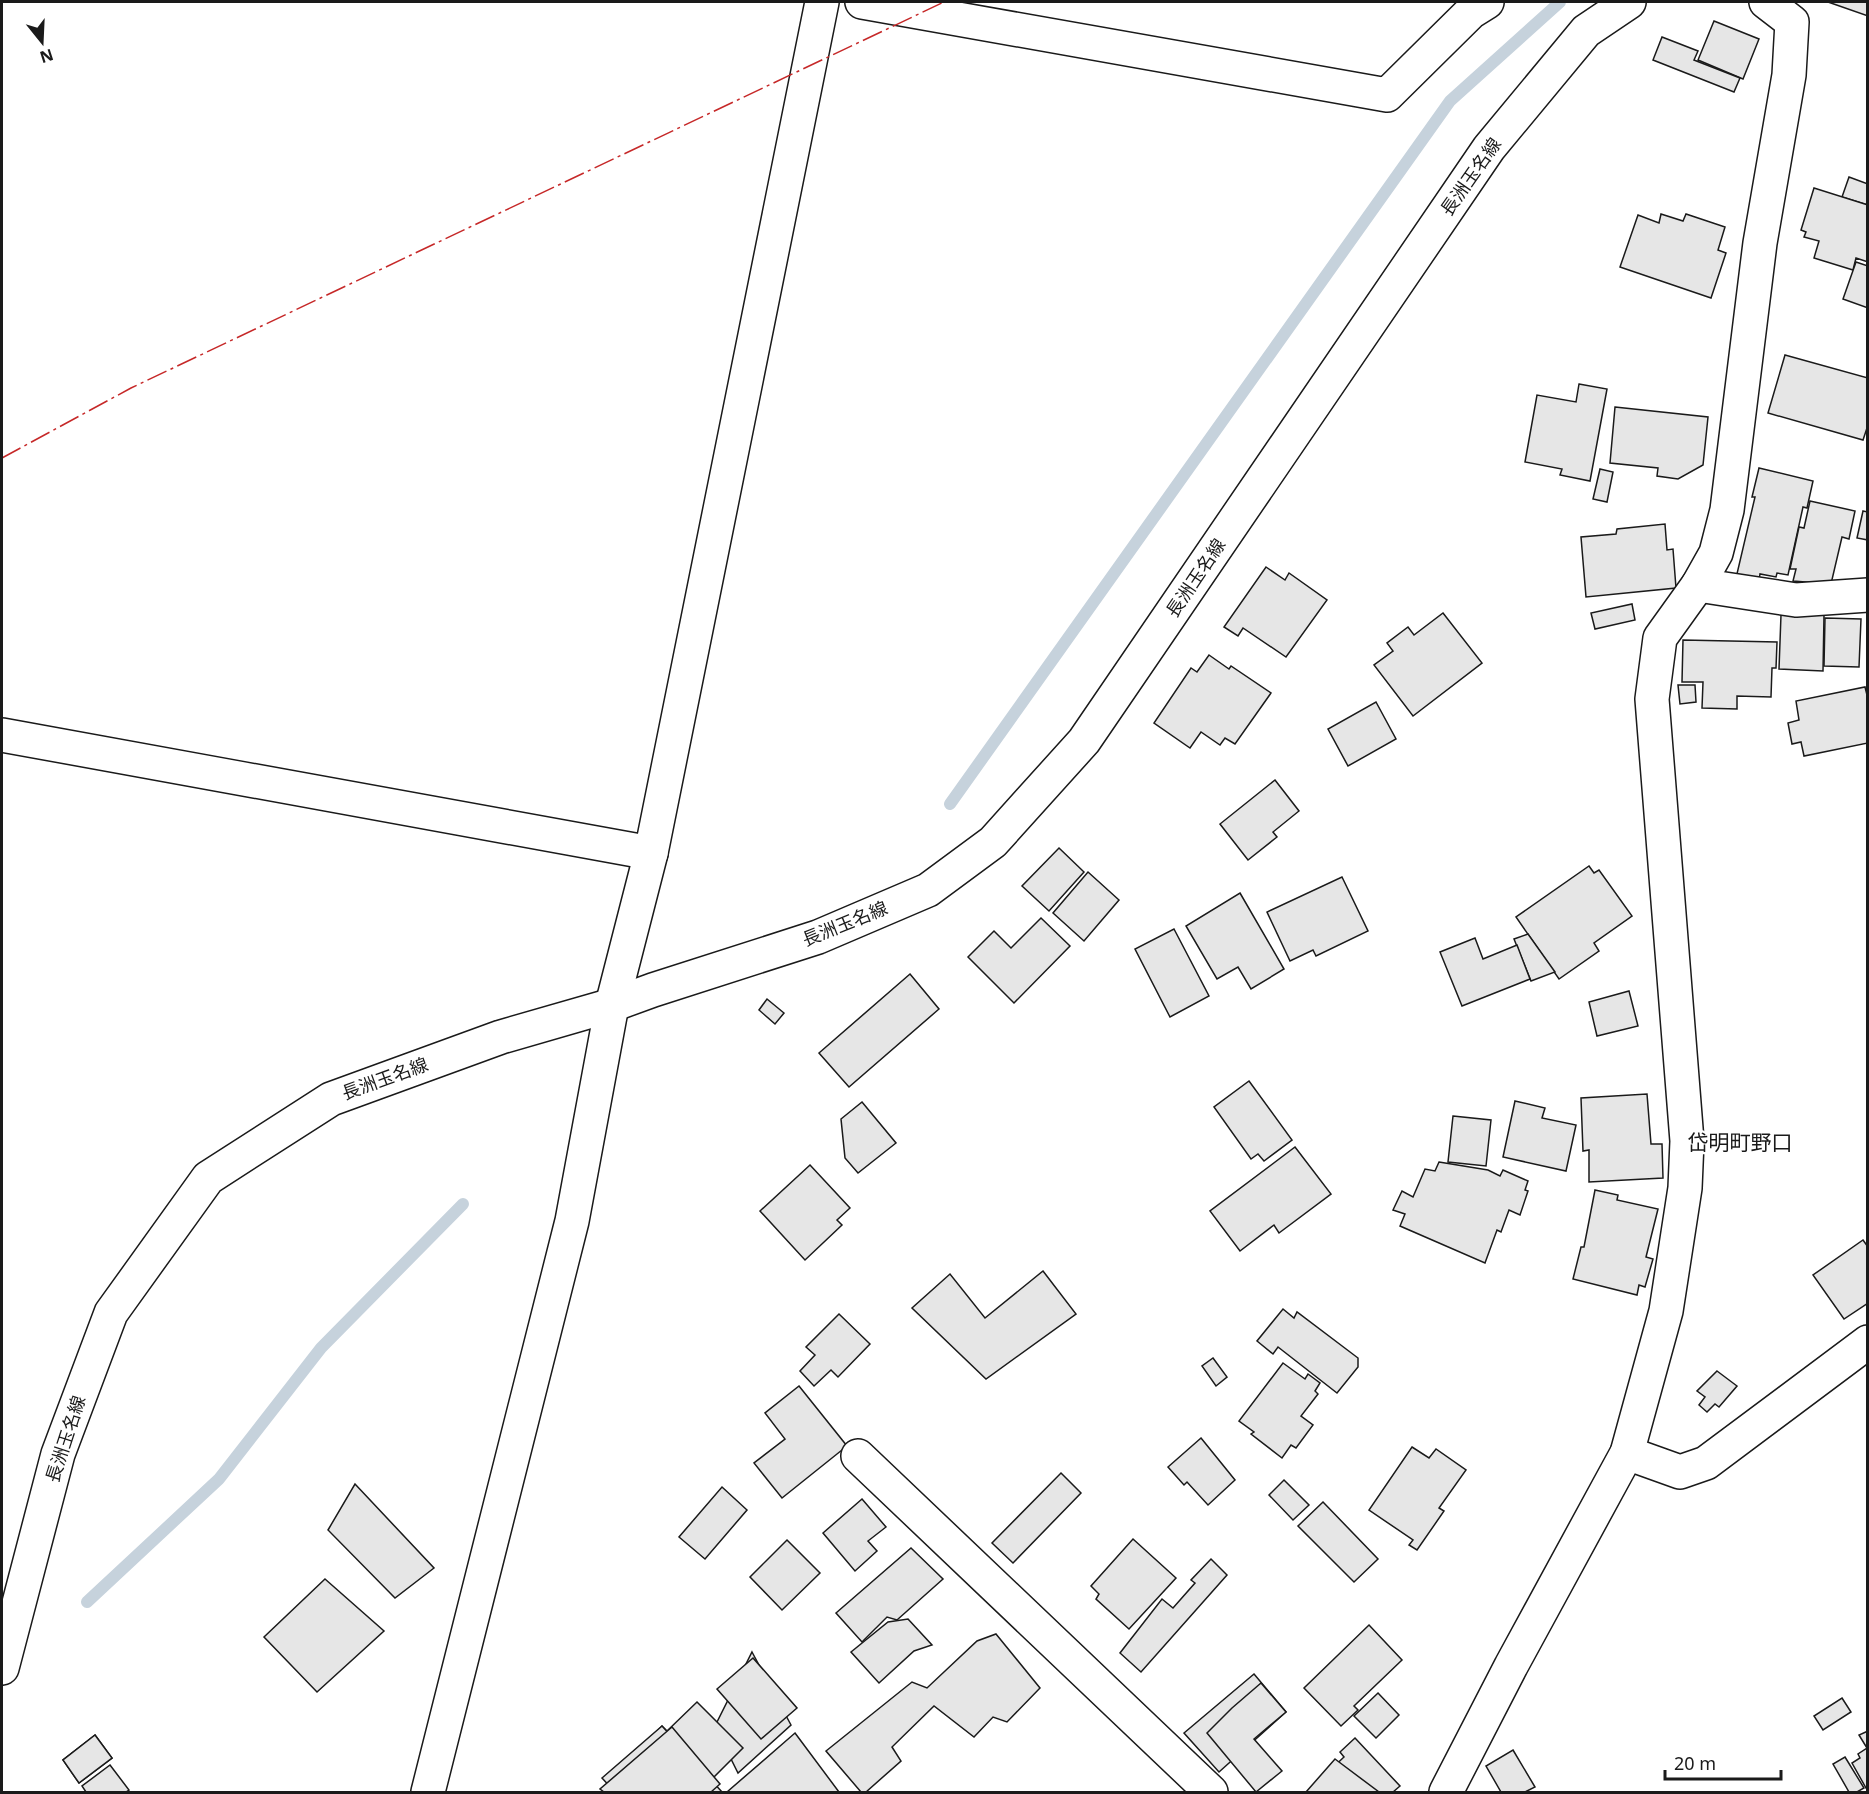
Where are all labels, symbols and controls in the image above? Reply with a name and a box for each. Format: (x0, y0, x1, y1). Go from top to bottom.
north arrow (12, 12, 72, 72)
text: N (37, 44, 56, 69)
street label: 長洲玉名線 (1435, 133, 1506, 220)
street label: 長洲玉名線 (1160, 533, 1230, 621)
street label: 長洲玉名線 (798, 895, 891, 951)
street label: 長洲玉名線 (338, 1051, 431, 1105)
district label: 岱明町野口 (1688, 1128, 1793, 1156)
street label: 長洲玉名線 (40, 1392, 90, 1485)
scale bar (1665, 1743, 1780, 1781)
text: 20 m (1674, 1751, 1716, 1775)

